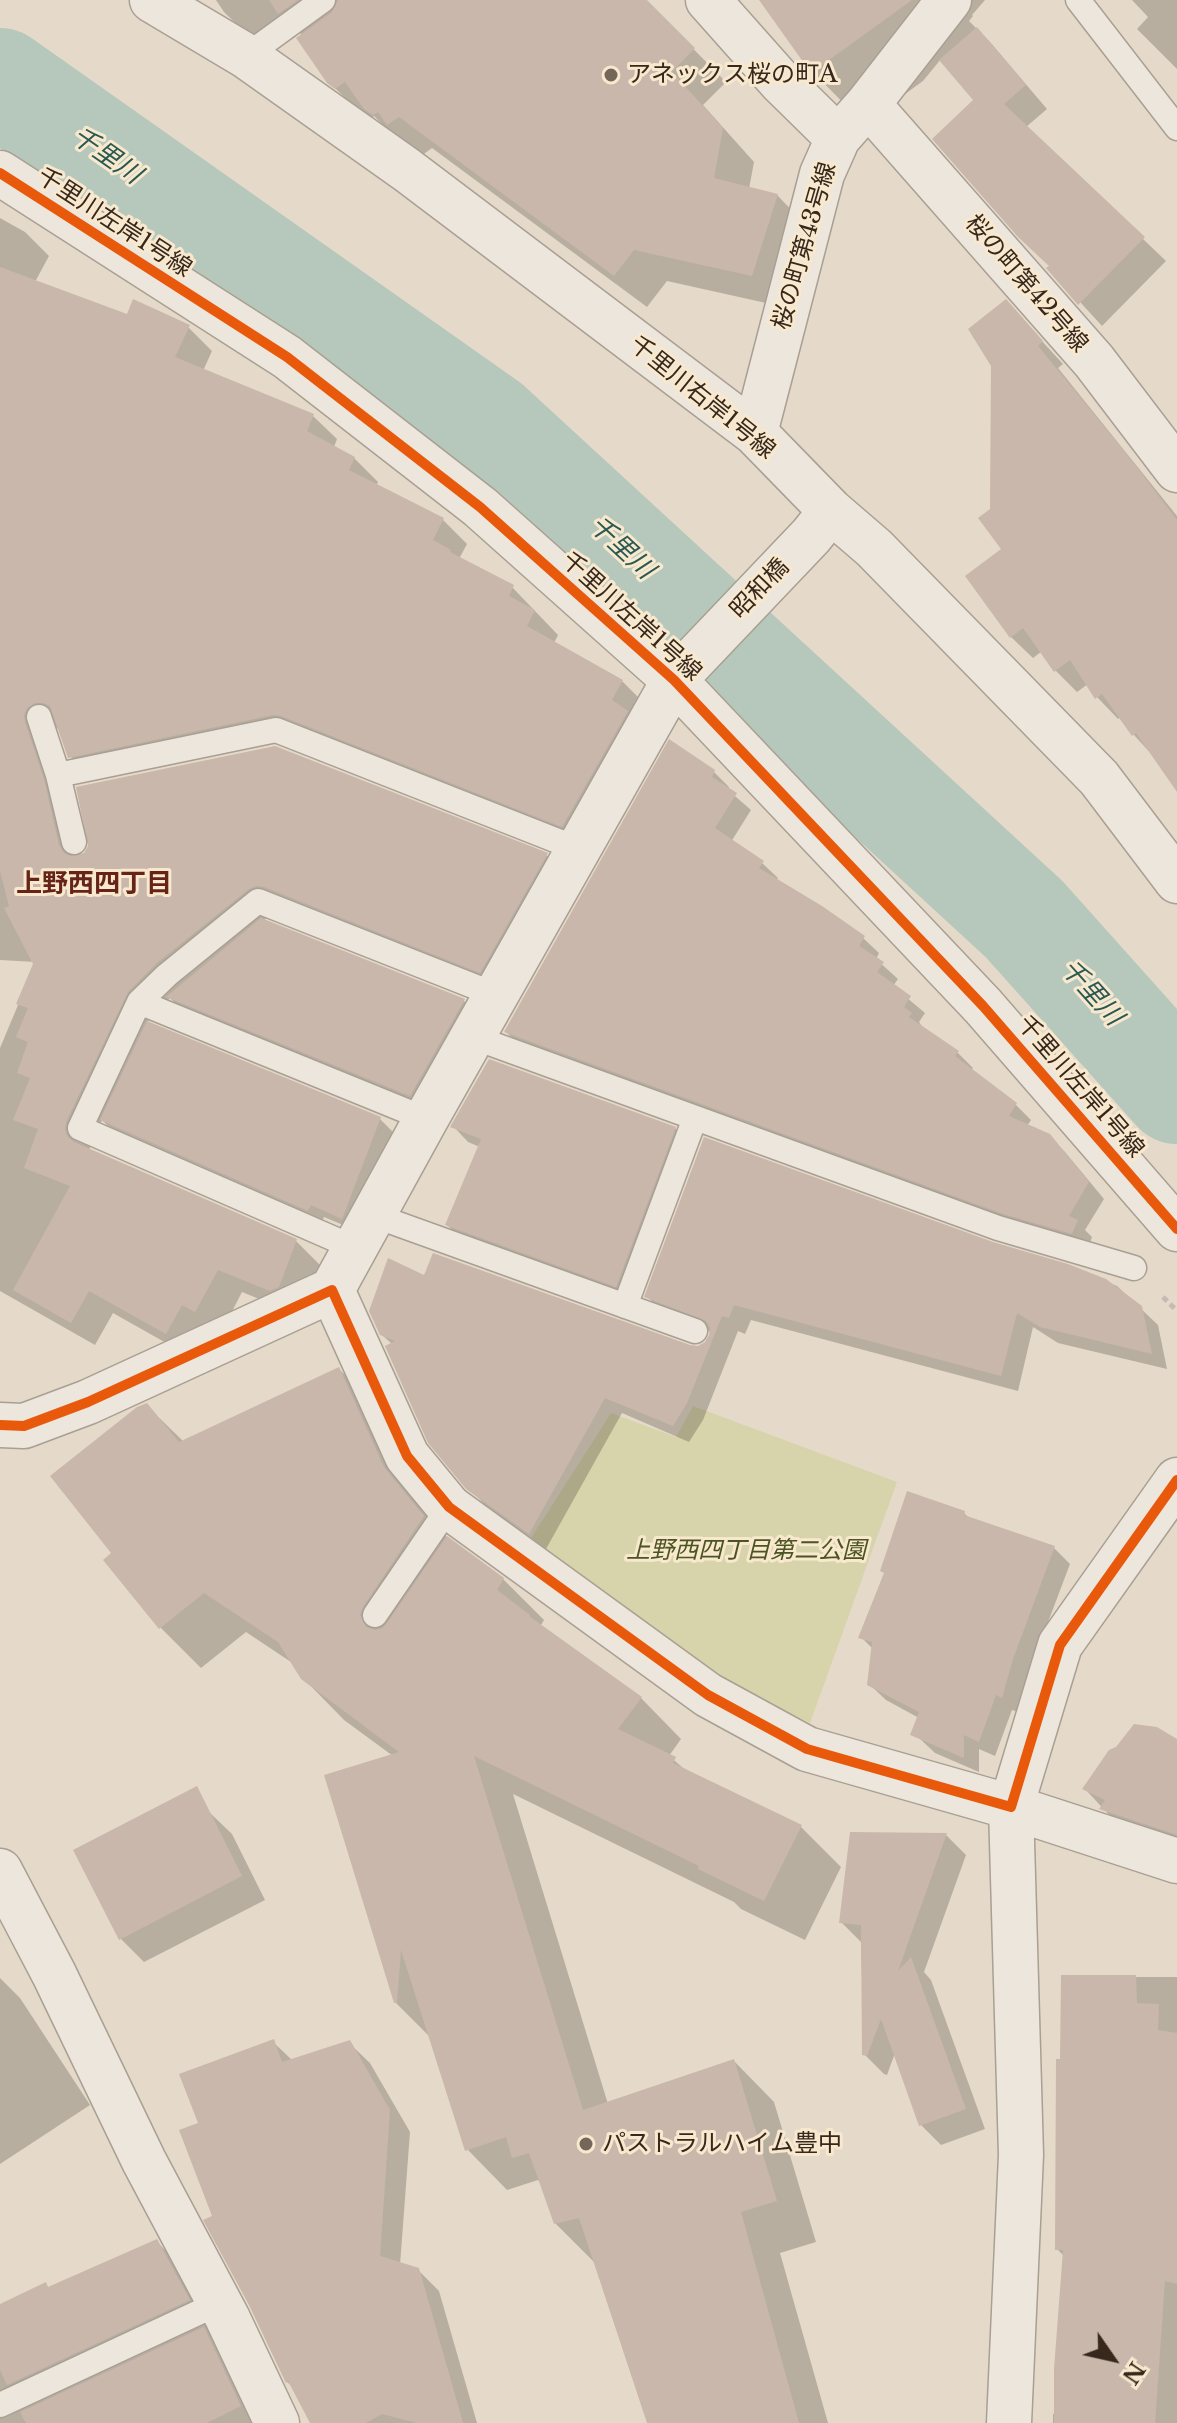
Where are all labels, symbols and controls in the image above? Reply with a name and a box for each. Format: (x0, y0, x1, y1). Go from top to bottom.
place label: アネックス桜の町A (627, 61, 838, 89)
marker: アネックス桜の町A (602, 66, 620, 84)
water label: 千里川 (65, 121, 147, 191)
street label: 桜の町第43号線 (767, 159, 843, 333)
street label: 千里川左岸1号線 (31, 162, 197, 284)
street label: 桜の町第42号線 (958, 209, 1094, 359)
street label: 千里川右岸1号線 (623, 331, 781, 465)
water label: 千里川 (582, 510, 660, 586)
street label: 千里川左岸1号線 (555, 547, 707, 687)
street label: 昭和橋 (725, 553, 795, 625)
district label: 上野西四丁目 (16, 869, 172, 901)
water label: 千里川 (1053, 954, 1129, 1032)
street label: 千里川左岸1号線 (1011, 1010, 1149, 1164)
park label: 上野西四丁目第二公園 (626, 1537, 866, 1565)
place label: パストラルハイム豊中 (602, 2130, 842, 2158)
marker: パストラルハイム豊中 (577, 2135, 595, 2153)
north arrow (1073, 2319, 1153, 2399)
text: N (1116, 2357, 1150, 2389)

